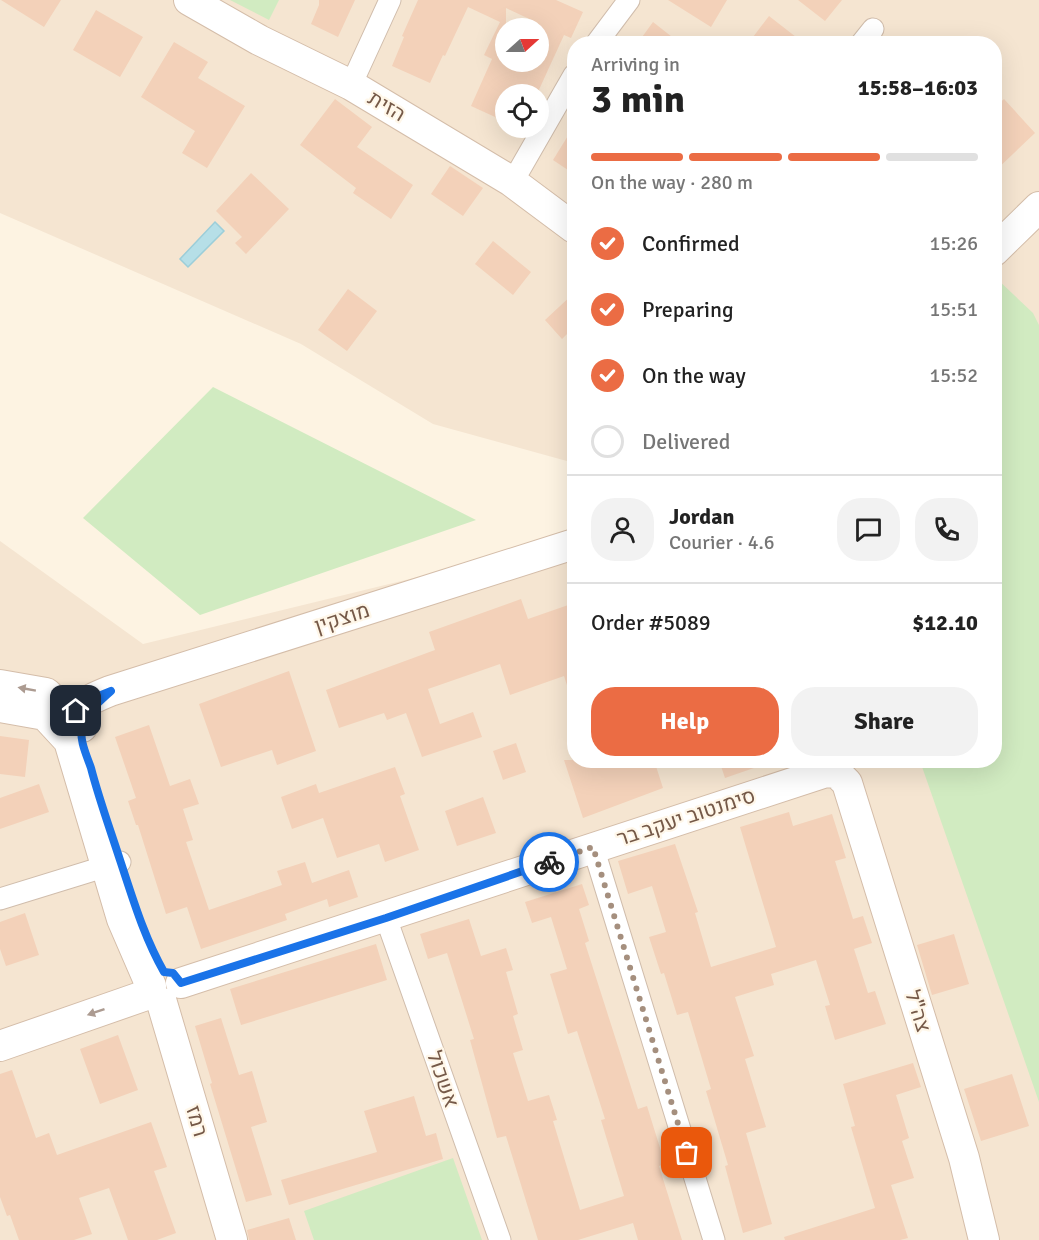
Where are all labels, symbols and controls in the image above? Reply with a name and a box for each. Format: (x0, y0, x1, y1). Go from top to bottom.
north arrow (495, 18, 549, 72)
map controls (495, 18, 549, 138)
text: Arriving in (591, 52, 680, 77)
text: 15:58–16:03 (858, 74, 978, 101)
text: 3 min (591, 75, 685, 123)
button: locate (495, 84, 549, 138)
street label: הזית (363, 85, 411, 127)
text: On the way · 280 m (591, 170, 753, 195)
icon: check (591, 227, 624, 260)
text: Confirmed (642, 230, 740, 257)
text: 15:26 (929, 231, 978, 256)
icon: check (591, 293, 624, 326)
text: Preparing (642, 296, 734, 323)
text: 15:51 (929, 297, 978, 322)
icon: check (591, 359, 624, 392)
text: On the way (642, 362, 746, 389)
text: 15:52 (929, 363, 978, 388)
text: Delivered (642, 428, 730, 455)
button: person (591, 498, 654, 561)
button: chat (837, 498, 900, 561)
button: phone (915, 498, 978, 561)
text: Jordan (669, 503, 735, 530)
text: Courier · 4.6 (669, 530, 775, 555)
street label: מוצקין (311, 597, 373, 639)
text: Order #5089 (591, 609, 711, 636)
text: $12.10 (912, 609, 978, 636)
one-way arrow (17, 685, 36, 694)
pin (50, 685, 101, 736)
button: Help (591, 687, 779, 756)
button: Share (791, 687, 978, 756)
icon: home (59, 694, 92, 727)
street label: סימנטוב יעקב בר (613, 782, 759, 852)
courier (519, 832, 579, 892)
icon: bike (533, 846, 566, 879)
street label: צה"ל (899, 987, 937, 1035)
one-way arrow (87, 1008, 105, 1018)
street label: אשכול (421, 1047, 465, 1111)
street label: רמז (180, 1102, 214, 1140)
pin (661, 1127, 712, 1178)
icon: bag (670, 1136, 703, 1169)

